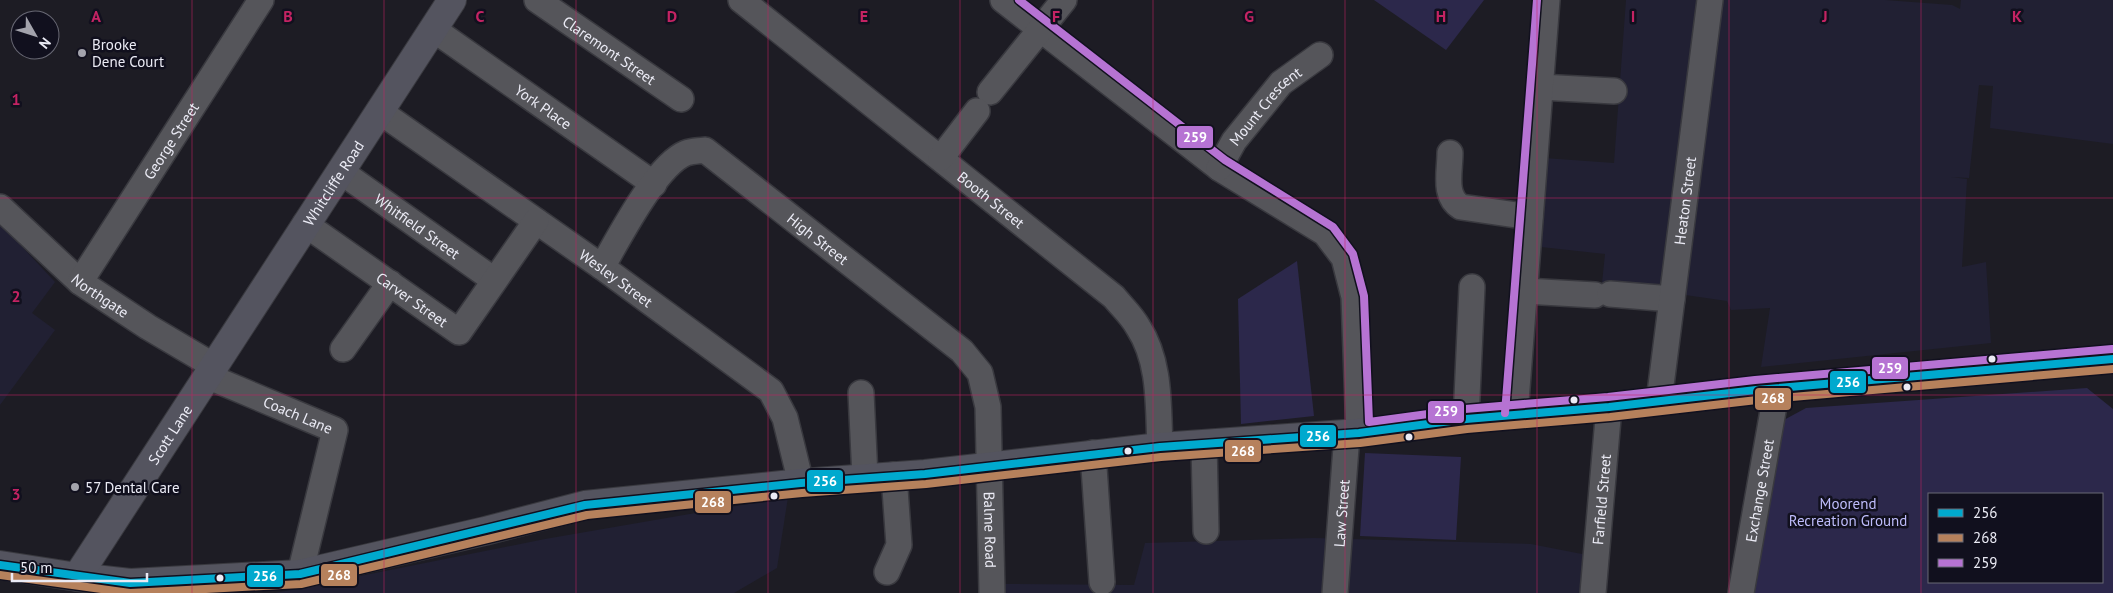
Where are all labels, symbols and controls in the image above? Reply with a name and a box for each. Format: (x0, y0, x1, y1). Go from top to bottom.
text: A (91, 6, 101, 26)
text: B (283, 6, 293, 26)
text: C (476, 6, 485, 26)
text: D (667, 6, 677, 26)
text: E (860, 6, 868, 26)
text: F (1052, 6, 1060, 26)
text: G (1244, 6, 1254, 26)
text: H (1436, 6, 1446, 26)
text: I (1631, 6, 1635, 26)
text: J (1821, 6, 1828, 26)
text: K (2012, 6, 2022, 26)
north arrow (10, 10, 60, 60)
street label: Claremont Street (559, 11, 660, 89)
text: N (35, 34, 55, 52)
place label: Brooke Dene Court (92, 35, 164, 71)
marker: Brooke Dene Court (76, 47, 88, 59)
street label: Mount Crescent (1225, 62, 1305, 149)
street label: York Place (511, 80, 576, 133)
text: 1 (11, 89, 21, 109)
street label: George Street (139, 99, 202, 183)
line badge: 259 (1176, 125, 1214, 149)
text: 259 (1183, 128, 1207, 146)
street label: Whitcliffe Road (299, 137, 368, 229)
street label: Heaton Street (1669, 155, 1700, 246)
street label: Booth Street (954, 167, 1029, 232)
street label: Whitfield Street (371, 189, 464, 263)
street label: High Street (783, 208, 853, 268)
street label: Wesley Street (576, 245, 657, 311)
street label: Carver Street (373, 268, 452, 331)
street label: Northgate (68, 269, 133, 321)
text: 2 (11, 286, 21, 306)
unlabelled marker (1987, 354, 1997, 364)
line badge: 259 (1871, 356, 1909, 380)
text: 259 (1878, 359, 1902, 377)
line badge: 256 (1829, 370, 1867, 394)
text: 256 (1836, 373, 1860, 391)
unlabelled marker (1902, 382, 1912, 392)
line badge: 268 (1754, 387, 1792, 411)
text: 268 (1761, 389, 1785, 407)
street label: Coach Lane (261, 391, 336, 437)
unlabelled marker (1569, 395, 1579, 405)
line badge: 259 (1427, 400, 1465, 424)
street label: Scott Lane (143, 401, 196, 468)
text: 259 (1434, 402, 1458, 420)
line badge: 256 (1299, 424, 1337, 448)
text: 256 (1306, 427, 1330, 445)
unlabelled marker (1404, 432, 1414, 442)
street label: Exchange Street (1741, 438, 1777, 543)
line badge: 268 (1224, 439, 1262, 463)
text: 268 (1231, 442, 1255, 460)
unlabelled marker (1123, 446, 1133, 456)
street label: Farfield Street (1588, 453, 1614, 545)
line badge: 256 (806, 469, 844, 493)
text: 256 (813, 472, 837, 490)
place label: 57 Dental Care (85, 478, 180, 497)
street label: Law Street (1329, 479, 1353, 548)
marker: 57 Dental Care (69, 481, 81, 493)
text: 3 (11, 484, 21, 504)
line badge: 268 (694, 490, 732, 514)
unlabelled marker (769, 491, 779, 501)
street label: Balme Road (980, 492, 1001, 568)
text: 268 (701, 493, 725, 511)
legend (1928, 493, 2103, 583)
park label: Moorend Recreation Ground (1789, 494, 1907, 530)
text: 256 (1973, 503, 1998, 522)
text: 268 (1973, 528, 1998, 547)
scale bar (12, 550, 148, 582)
text: 259 (1973, 553, 1998, 572)
text: 50 m (20, 558, 53, 577)
line badge: 268 (320, 563, 358, 587)
line badge: 256 (246, 564, 284, 588)
text: 268 (327, 566, 351, 584)
text: 256 (253, 567, 277, 585)
unlabelled marker (215, 573, 225, 583)

